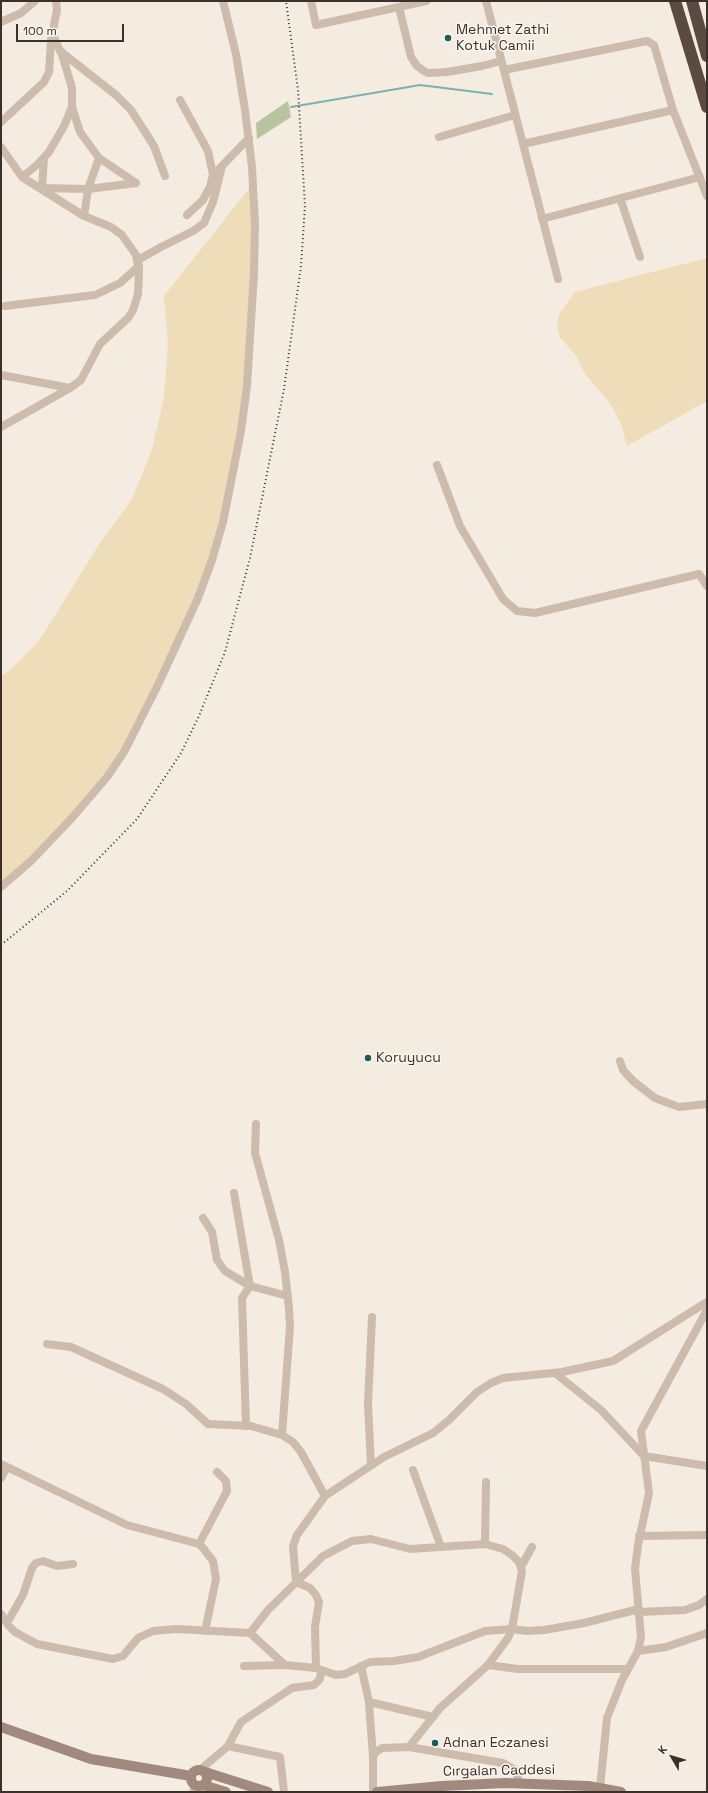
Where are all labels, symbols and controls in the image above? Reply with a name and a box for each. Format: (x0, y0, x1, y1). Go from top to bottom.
scale bar (18, 16, 126, 42)
place label: Mehmet Zathi Kotuk Camii (456, 22, 549, 54)
text: 100 m (23, 23, 57, 39)
marker: Mehmet Zathi Kotuk Camii (443, 33, 453, 43)
place label: Koruyucu (376, 1050, 441, 1066)
marker: Koruyucu (363, 1053, 373, 1063)
place label: Adnan Eczanesi (443, 1735, 549, 1751)
north arrow (652, 1737, 692, 1777)
marker: Adnan Eczanesi (430, 1738, 440, 1748)
text: K (655, 1743, 670, 1757)
street label: Cırgalan Caddesi (443, 1762, 555, 1780)

